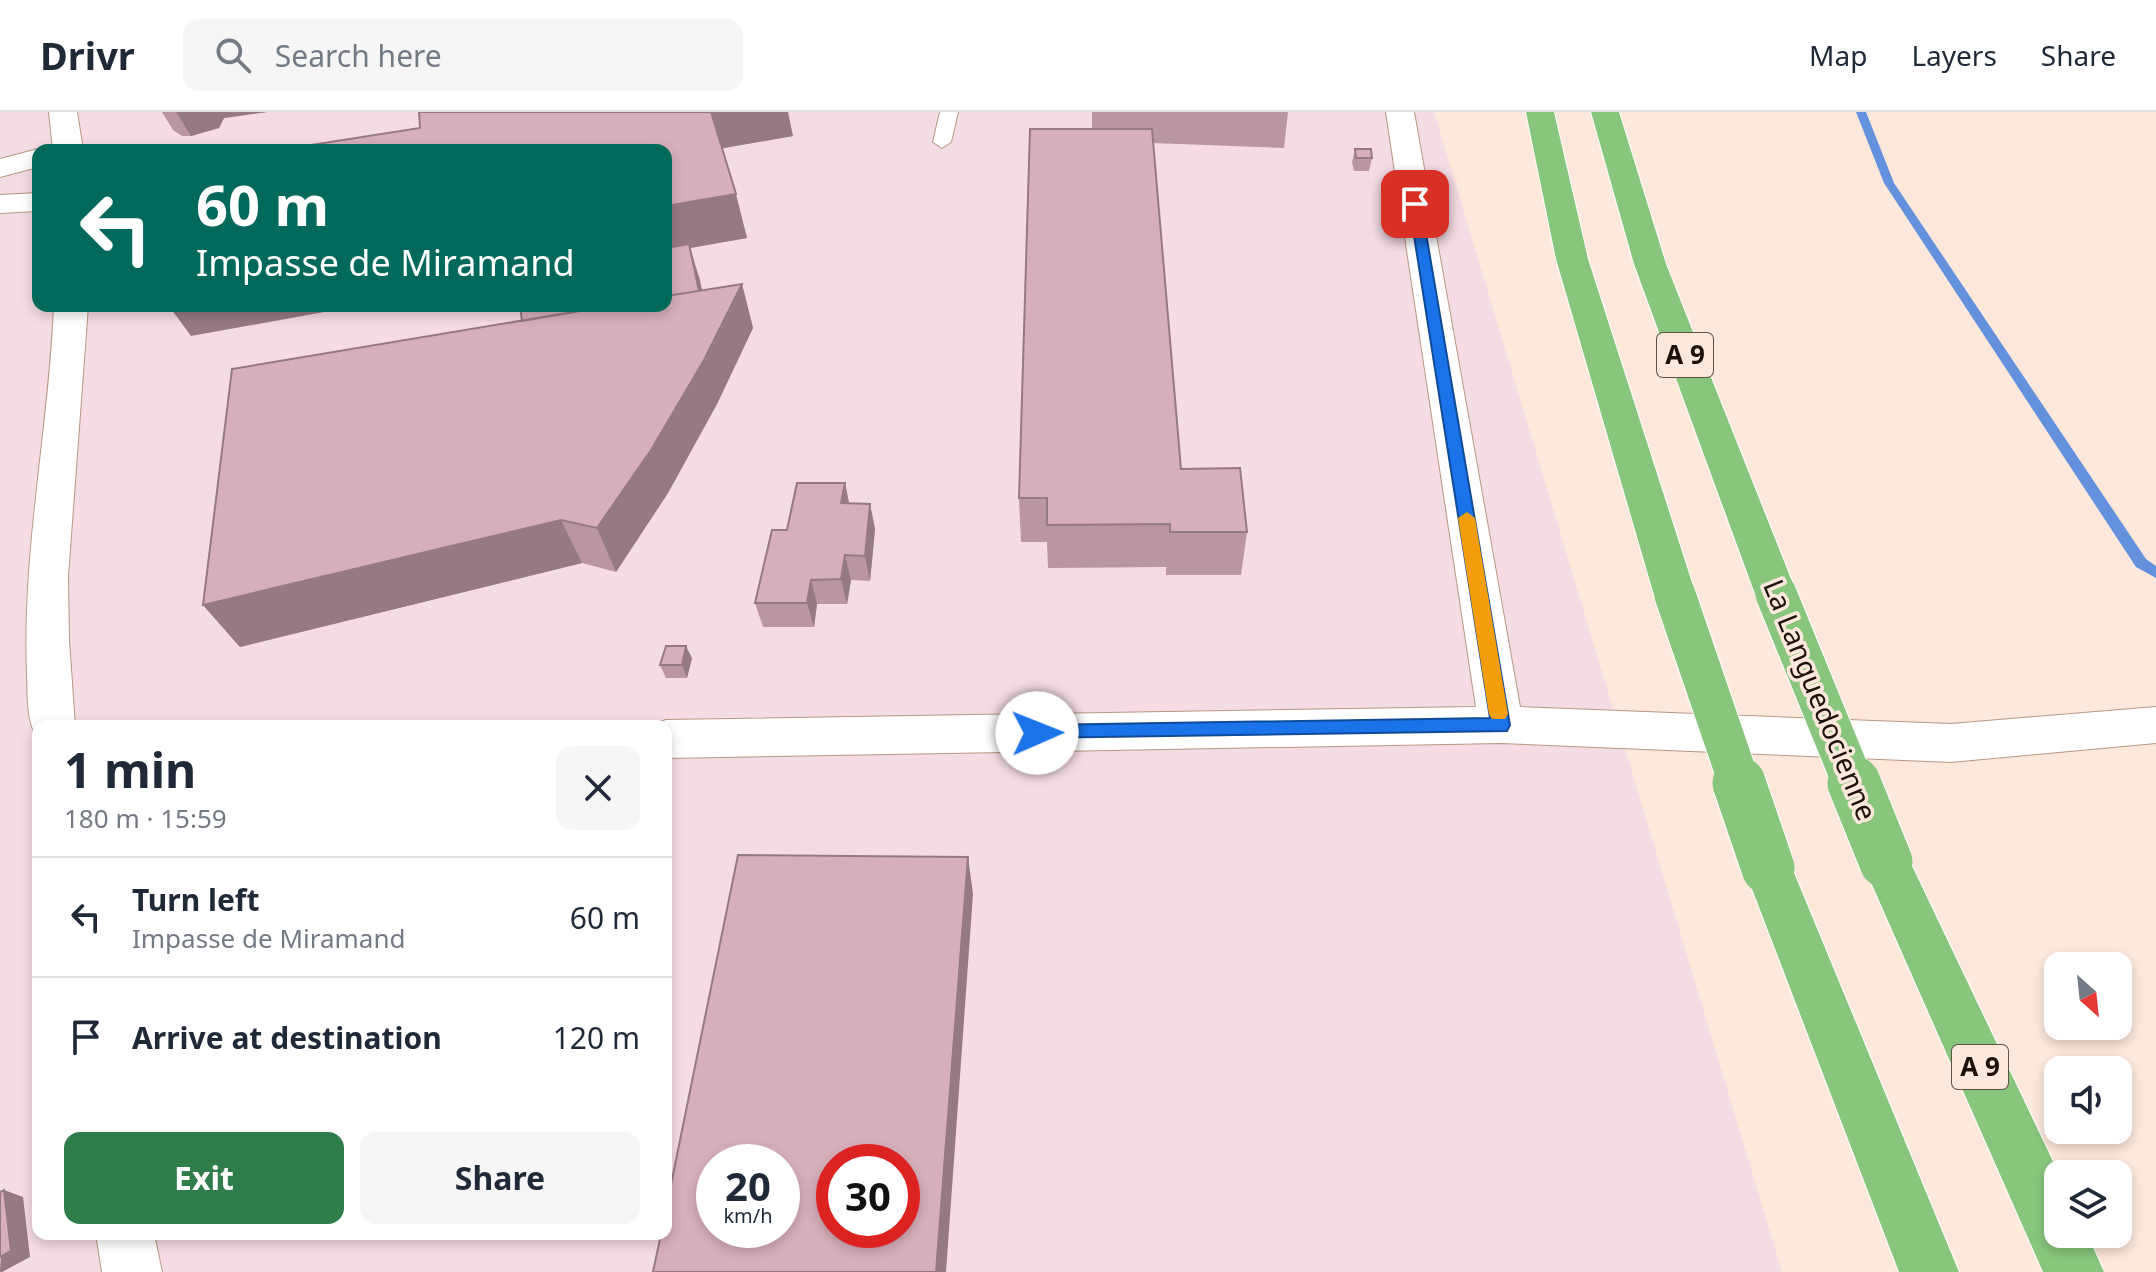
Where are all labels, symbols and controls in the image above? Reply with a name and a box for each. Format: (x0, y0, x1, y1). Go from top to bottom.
search box (183, 19, 743, 91)
text: Drivr (40, 29, 135, 81)
icon: search (211, 33, 255, 77)
text: Search here (275, 35, 442, 76)
text: Map (1809, 36, 1867, 74)
text: Layers (1911, 36, 1997, 74)
text: Share (2041, 36, 2116, 74)
text: 60 m (196, 166, 329, 242)
pin (1381, 170, 1449, 238)
icon: left (64, 176, 168, 280)
icon: arrive (1393, 182, 1437, 226)
text: Impasse de Miramand (196, 238, 575, 287)
road number: A 9 (1657, 333, 1713, 377)
street label: La Languedocienne (1755, 574, 1887, 826)
position arrow (995, 691, 1079, 775)
text: 1 min (64, 737, 196, 802)
button: close (556, 746, 640, 830)
text: 180 m · 15:59 (64, 800, 227, 836)
text: Turn left (132, 879, 260, 920)
icon: left (64, 895, 108, 939)
text: 60 m (570, 897, 640, 938)
text: Impasse de Miramand (132, 920, 406, 956)
north arrow (2044, 952, 2132, 1040)
map controls (2044, 952, 2132, 1248)
icon: arrive (64, 1015, 108, 1059)
text: Arrive at destination (132, 1017, 442, 1058)
text: 120 m (553, 1017, 640, 1058)
road number: A 9 (1952, 1045, 2008, 1089)
button: sound (2044, 1056, 2132, 1144)
button: Exit (64, 1132, 344, 1224)
button: Share (360, 1132, 640, 1224)
speed limit sign: 30 (816, 1144, 920, 1248)
text: 20 (725, 1158, 771, 1213)
button: layers (2044, 1160, 2132, 1248)
text: km/h (723, 1202, 773, 1229)

